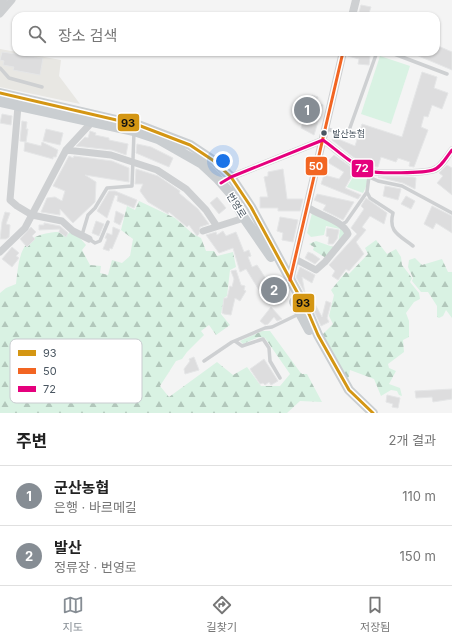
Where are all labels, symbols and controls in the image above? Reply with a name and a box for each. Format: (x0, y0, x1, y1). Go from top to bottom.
search box (12, 12, 440, 56)
icon: search (26, 23, 48, 45)
text: 장소 검색 (58, 26, 117, 45)
pin: 1 (294, 95, 320, 125)
line badge: 93 (117, 113, 140, 132)
text: 93 (121, 116, 135, 130)
marker: 발산농협 (319, 128, 329, 138)
place label: 발산농협 (332, 128, 365, 139)
your location (213, 151, 233, 171)
line badge: 50 (305, 156, 328, 176)
text: 50 (309, 159, 323, 173)
line badge: 72 (351, 159, 374, 178)
text: 72 (355, 161, 369, 175)
street label: 번영로 (225, 190, 249, 220)
pin: 2 (261, 275, 287, 305)
line badge: 93 (292, 293, 315, 313)
text: 93 (296, 296, 310, 310)
legend (10, 339, 142, 403)
text: 93 (43, 346, 57, 360)
text: 50 (43, 364, 57, 378)
text: 72 (43, 382, 56, 396)
text: 주변 (16, 431, 47, 451)
text: 2개 결과 (389, 432, 436, 448)
text: 군산농협 (54, 478, 109, 497)
text: 1 (26, 488, 32, 504)
text: 110 m (402, 488, 436, 504)
text: 은행 · 바르메길 (54, 499, 137, 515)
text: 발산 (54, 538, 82, 557)
text: 2 (25, 548, 33, 564)
text: 150 m (400, 548, 436, 564)
text: 정류장 · 번영로 (54, 559, 137, 575)
tab: 지도 (62, 594, 84, 634)
tab: 길찾기 (207, 594, 237, 634)
tab: 저장됨 (360, 594, 390, 634)

